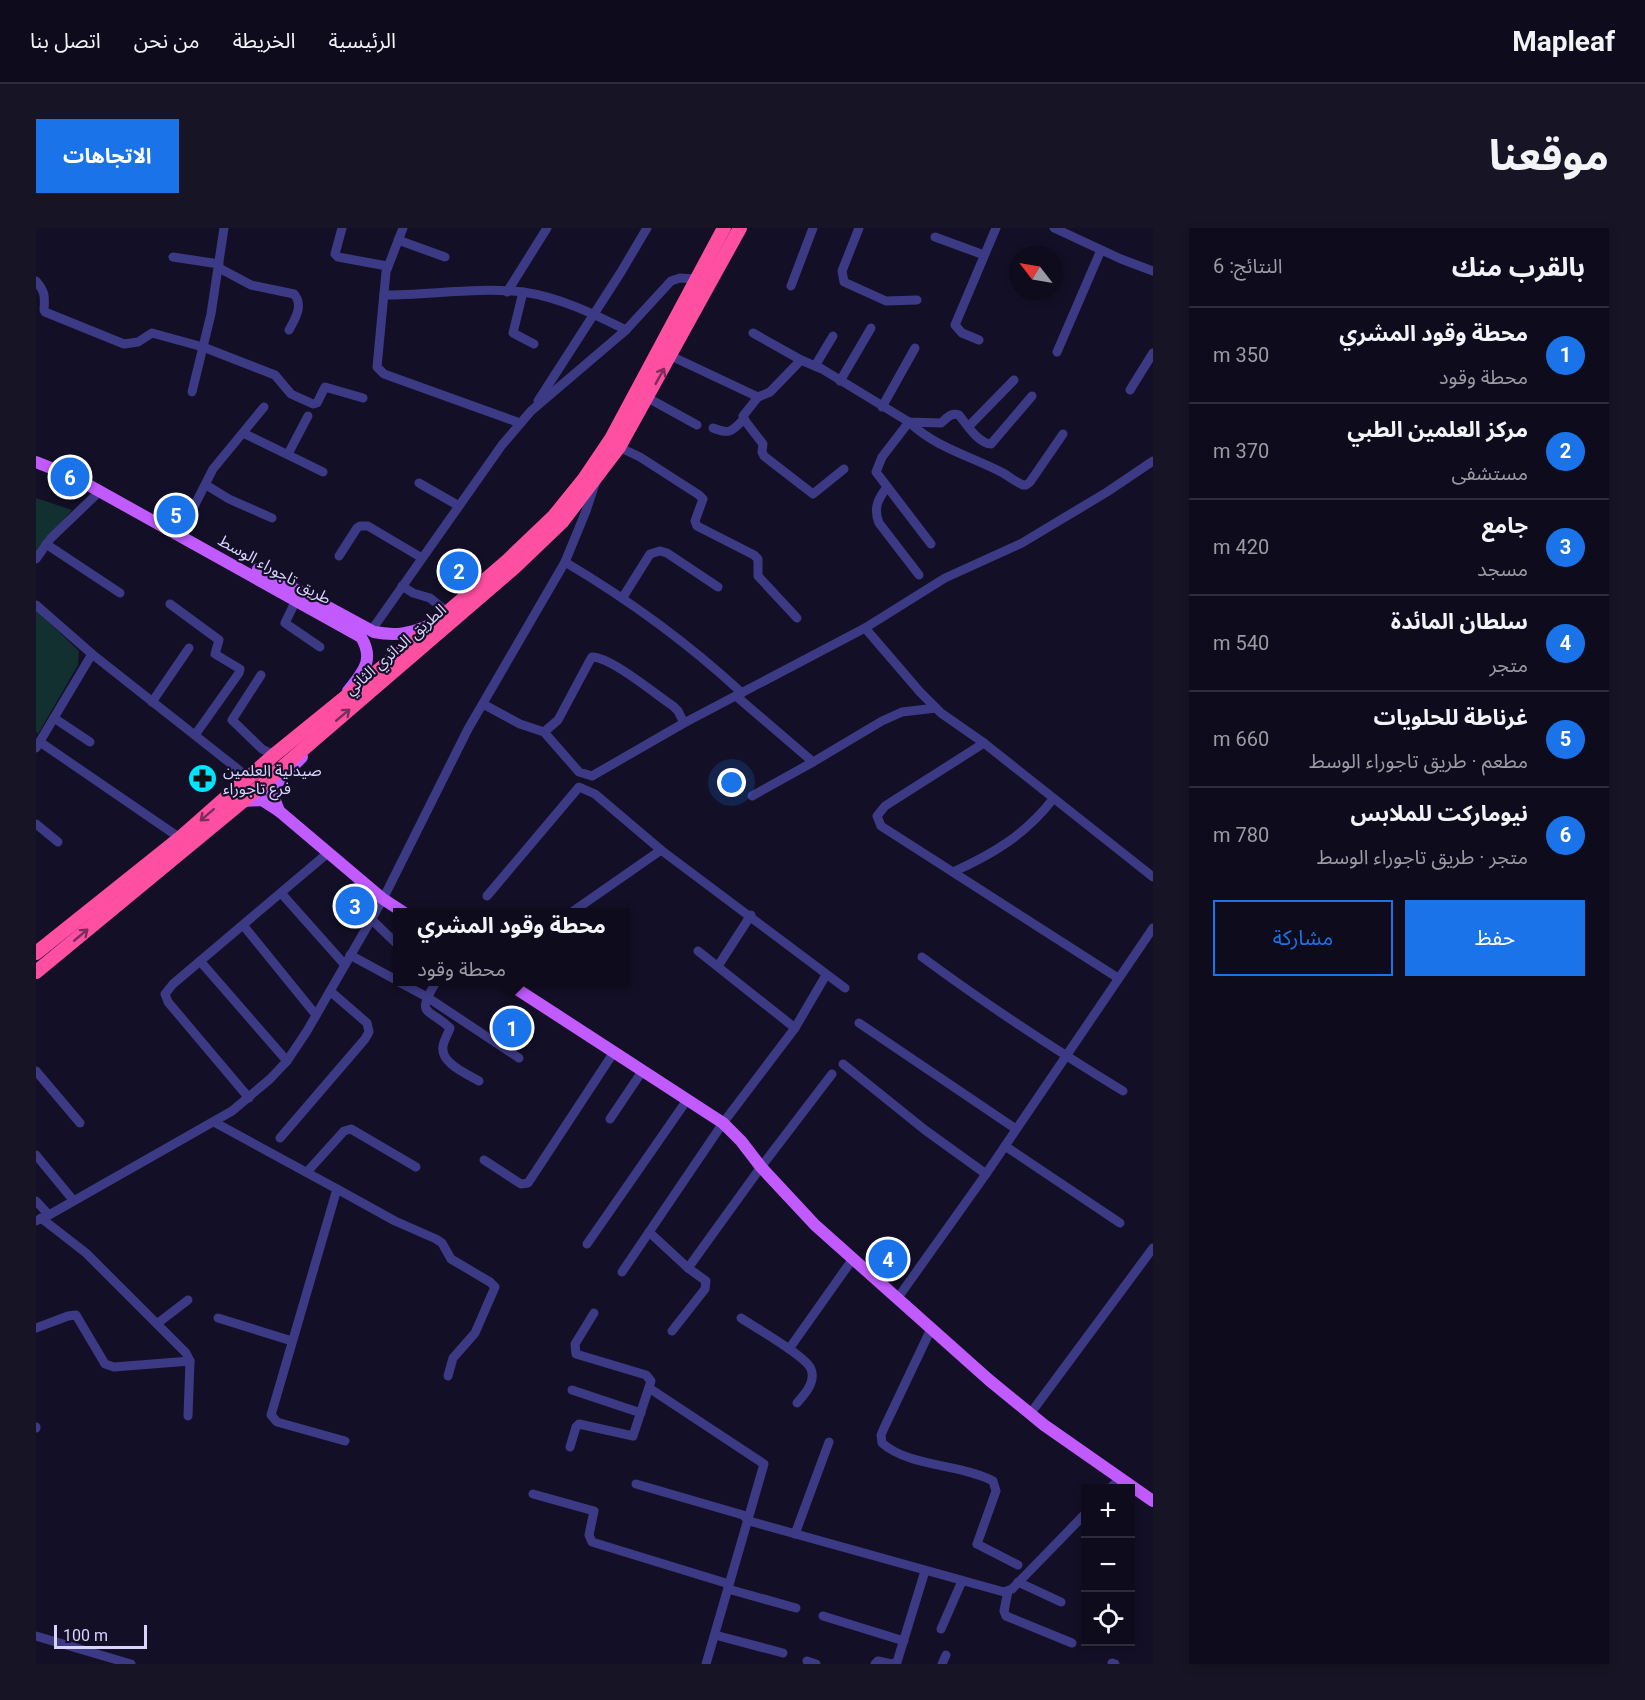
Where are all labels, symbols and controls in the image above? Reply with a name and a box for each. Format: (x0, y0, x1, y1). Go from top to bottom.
text: Mapleaf (1512, 25, 1615, 58)
text: اتصل بنا (30, 29, 101, 53)
text: من نحن (134, 29, 200, 53)
text: الخريطة (233, 29, 296, 53)
text: الرئيسية (329, 29, 396, 53)
button: الاتجاهات (36, 119, 179, 193)
text: موقعنا (1489, 131, 1609, 180)
north arrow (1009, 246, 1063, 300)
text: بالقرب منك (1452, 252, 1585, 282)
text: النتائج: 6 (1213, 254, 1283, 278)
text: محطة وقود المشري (1339, 321, 1528, 346)
text: 350 m (1213, 343, 1269, 367)
text: 1 (1560, 343, 1571, 367)
text: محطة وقود (1439, 365, 1528, 389)
one-way arrow (654, 368, 666, 385)
text: مركز العلمين الطبي (1347, 417, 1528, 442)
text: 370 m (1213, 439, 1269, 463)
text: 2 (1560, 439, 1571, 463)
pin: 6 (51, 454, 90, 500)
text: مستشفى (1451, 461, 1528, 485)
pin: 5 (156, 492, 196, 538)
text: جامع (1482, 513, 1528, 538)
street label: طريق تاجوراء الوسط (215, 531, 335, 609)
text: 420 m (1213, 535, 1269, 559)
text: 3 (1560, 535, 1571, 559)
pin: 2 (440, 548, 478, 594)
text: مسجد (1477, 557, 1528, 581)
street label: الطريق الدائري الثاني (341, 600, 452, 701)
text: سلطان المائدة (1391, 609, 1528, 634)
text: 540 m (1213, 631, 1269, 655)
text: 4 (1560, 631, 1571, 655)
text: متجر (1489, 653, 1528, 677)
text: غرناطة للحلويات (1374, 705, 1528, 730)
one-way arrow (335, 708, 350, 722)
text: 660 m (1213, 727, 1269, 751)
text: 5 (1560, 727, 1571, 751)
text: مطعم · طريق تاجوراء الوسط (1309, 749, 1528, 773)
place label: صيدلية العلمين فرع تاجوراء (223, 761, 322, 801)
pharmacy icon: صيدلية العلمين فرع تاجوراء (186, 763, 218, 795)
your location (717, 768, 746, 797)
text: نيوماركت للملابس (1351, 801, 1528, 826)
one-way arrow (199, 808, 215, 821)
text: 780 m (1213, 823, 1269, 847)
text: 6 (1560, 823, 1571, 847)
text: متجر · طريق تاجوراء الوسط (1317, 845, 1528, 869)
pin: 3 (336, 884, 374, 928)
button: مشاركة (1213, 900, 1393, 976)
button: حفظ (1405, 900, 1585, 976)
popup (393, 908, 630, 986)
text: محطة وقود المشري (417, 913, 606, 938)
one-way arrow (73, 928, 88, 942)
text: محطة وقود (417, 957, 506, 981)
pin: 1 (492, 1006, 532, 1050)
pin: 4 (868, 1236, 908, 1282)
map controls (1081, 1484, 1135, 1646)
button: + (1081, 1484, 1135, 1538)
button: − (1081, 1538, 1135, 1592)
button: locate (1081, 1592, 1135, 1646)
scale bar (54, 1622, 147, 1650)
text: 100 m (63, 1626, 108, 1645)

